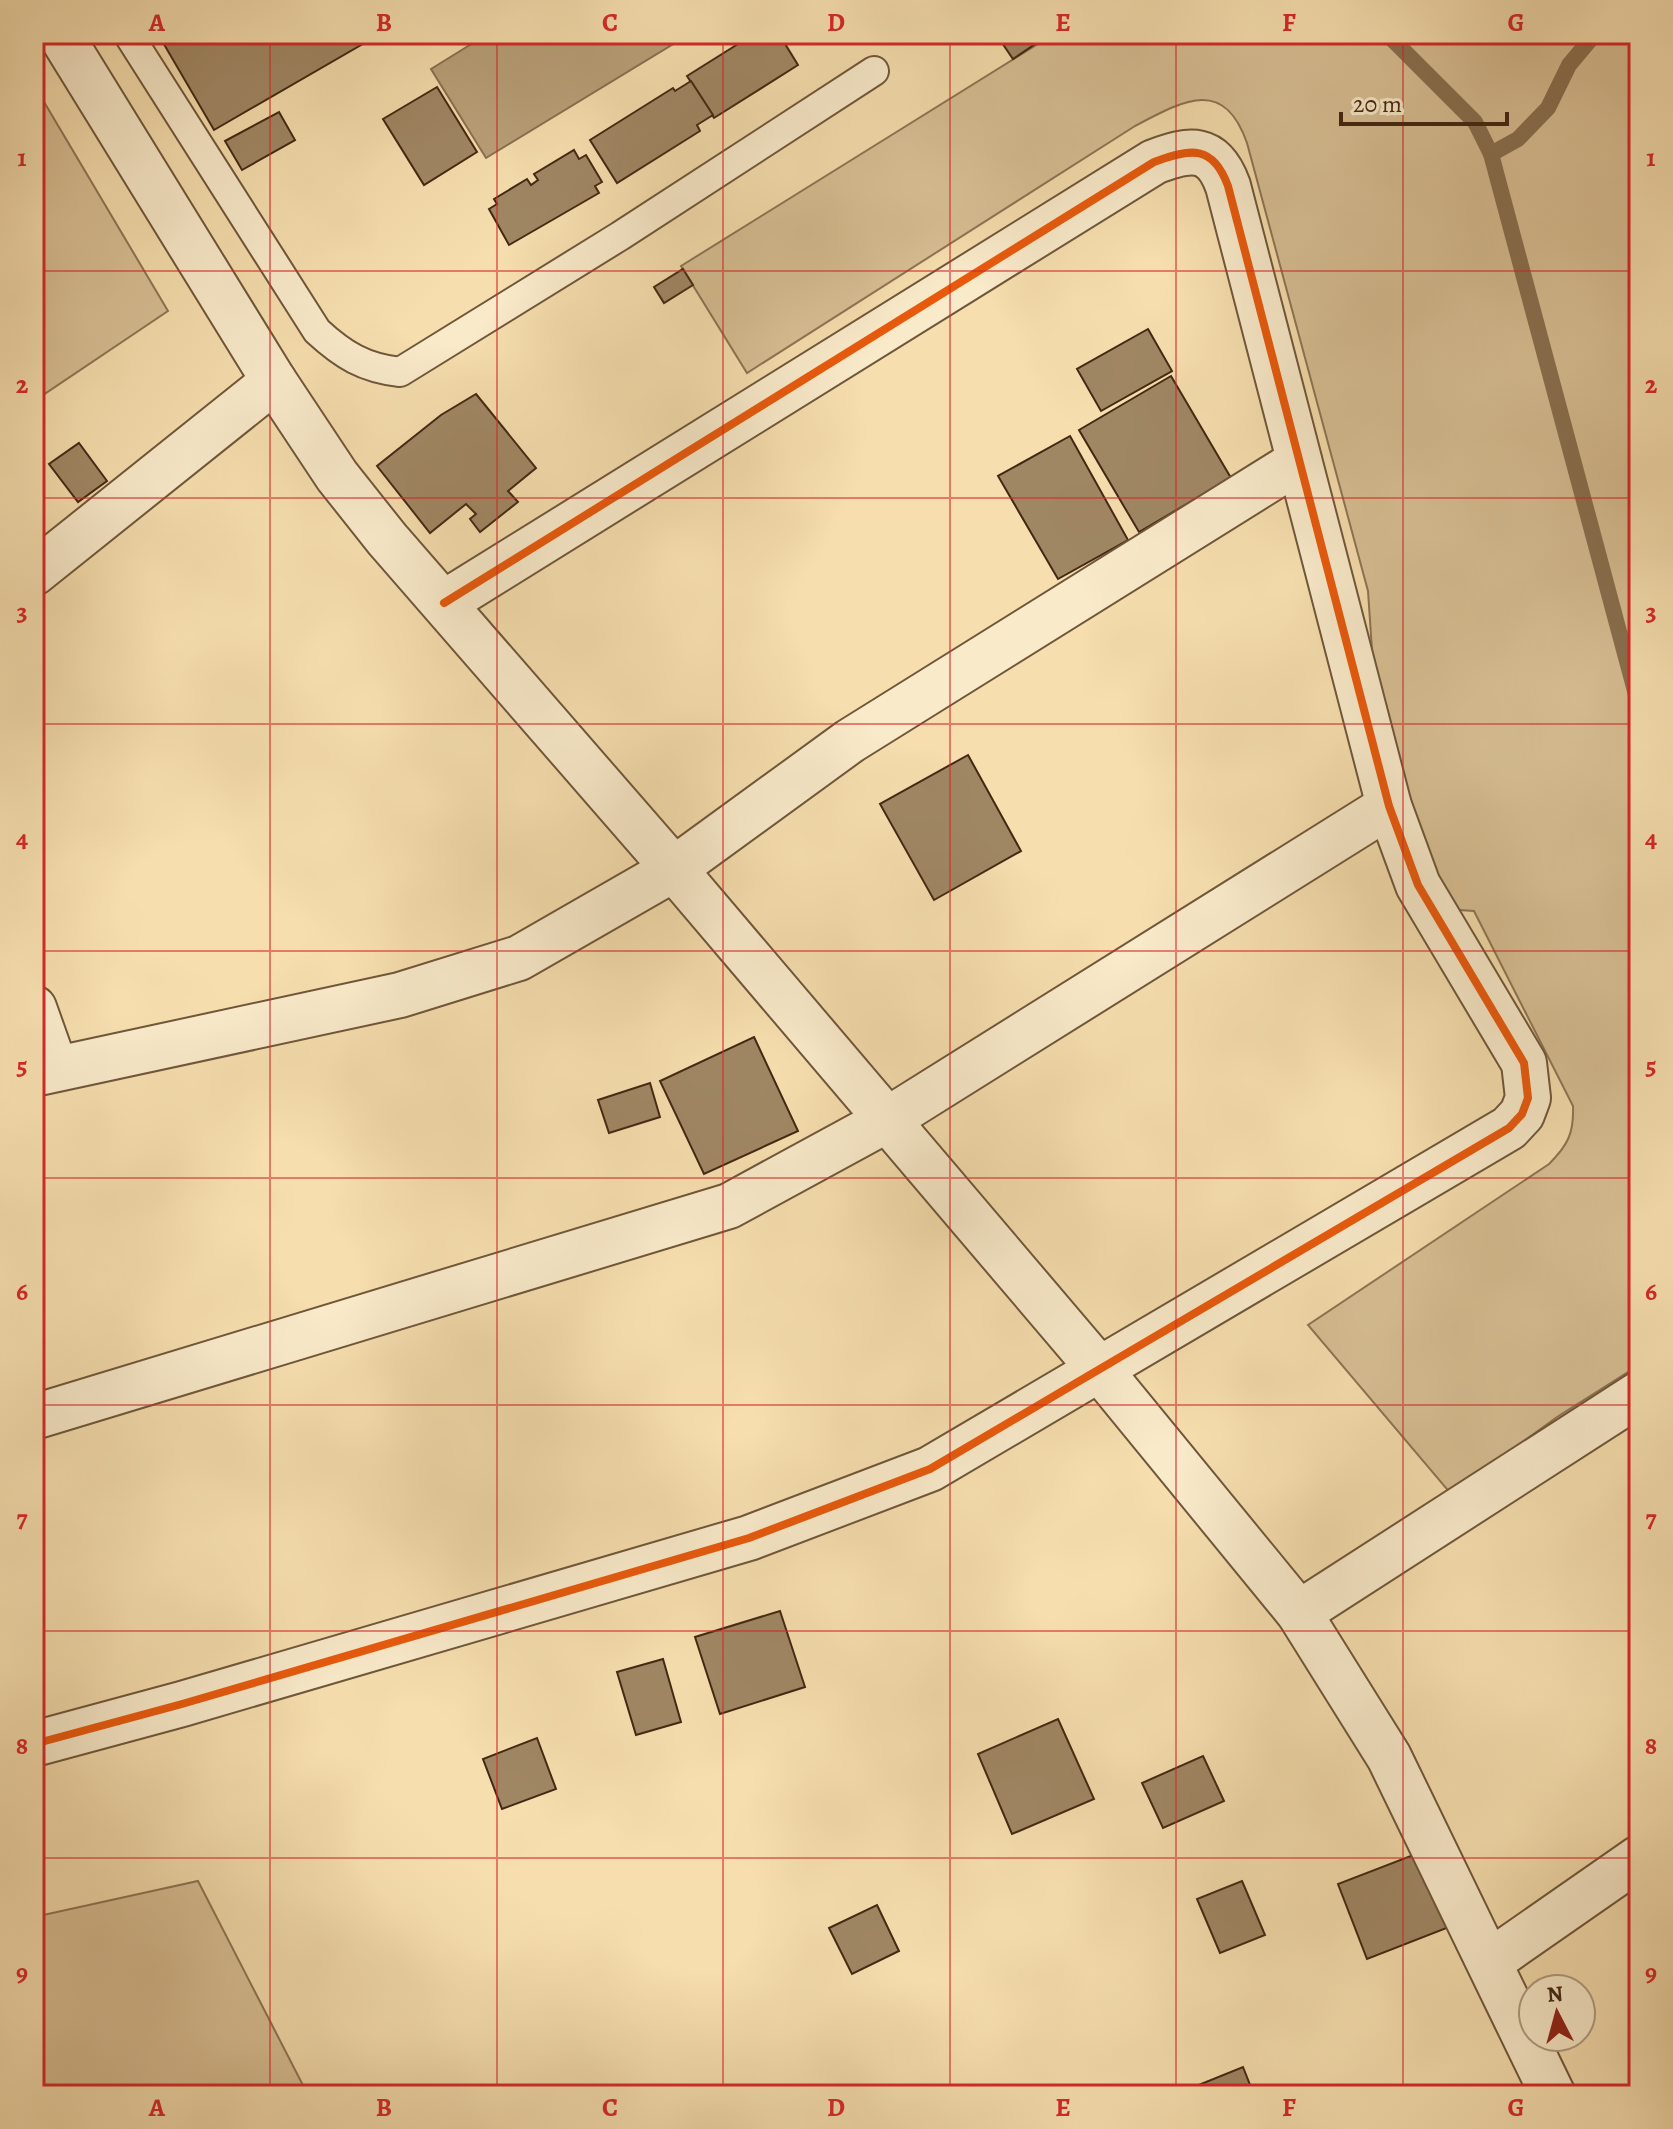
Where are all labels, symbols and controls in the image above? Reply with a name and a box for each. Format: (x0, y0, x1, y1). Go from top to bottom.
text: A (148, 5, 166, 40)
text: B (376, 5, 392, 40)
text: C (602, 5, 618, 40)
text: D (827, 5, 845, 40)
text: E (1055, 5, 1071, 40)
text: F (1282, 5, 1296, 40)
text: G (1507, 5, 1525, 40)
scale bar (1341, 76, 1507, 126)
text: 20 m (1353, 88, 1402, 120)
text: 1 (17, 140, 27, 175)
text: 1 (1646, 140, 1656, 175)
text: 2 (16, 367, 29, 402)
text: 2 (1645, 367, 1658, 402)
text: 3 (16, 594, 28, 629)
text: 3 (1645, 594, 1657, 629)
text: 4 (16, 821, 28, 856)
text: 4 (1645, 821, 1657, 856)
text: 5 (16, 1048, 28, 1083)
text: 5 (1645, 1048, 1657, 1083)
text: 6 (16, 1274, 28, 1309)
text: 6 (1645, 1274, 1657, 1309)
text: 7 (16, 1501, 28, 1536)
text: 7 (1645, 1501, 1657, 1536)
text: 8 (16, 1728, 28, 1763)
text: 8 (1645, 1728, 1657, 1763)
text: 9 (16, 1955, 28, 1990)
text: 9 (1645, 1955, 1657, 1990)
north arrow (1517, 1973, 1597, 2053)
text: N (1545, 1978, 1565, 2010)
text: A (148, 2090, 166, 2125)
text: B (376, 2090, 392, 2125)
text: C (602, 2090, 618, 2125)
text: D (827, 2090, 845, 2125)
text: E (1055, 2090, 1071, 2125)
text: F (1282, 2090, 1296, 2125)
text: G (1507, 2090, 1525, 2125)

